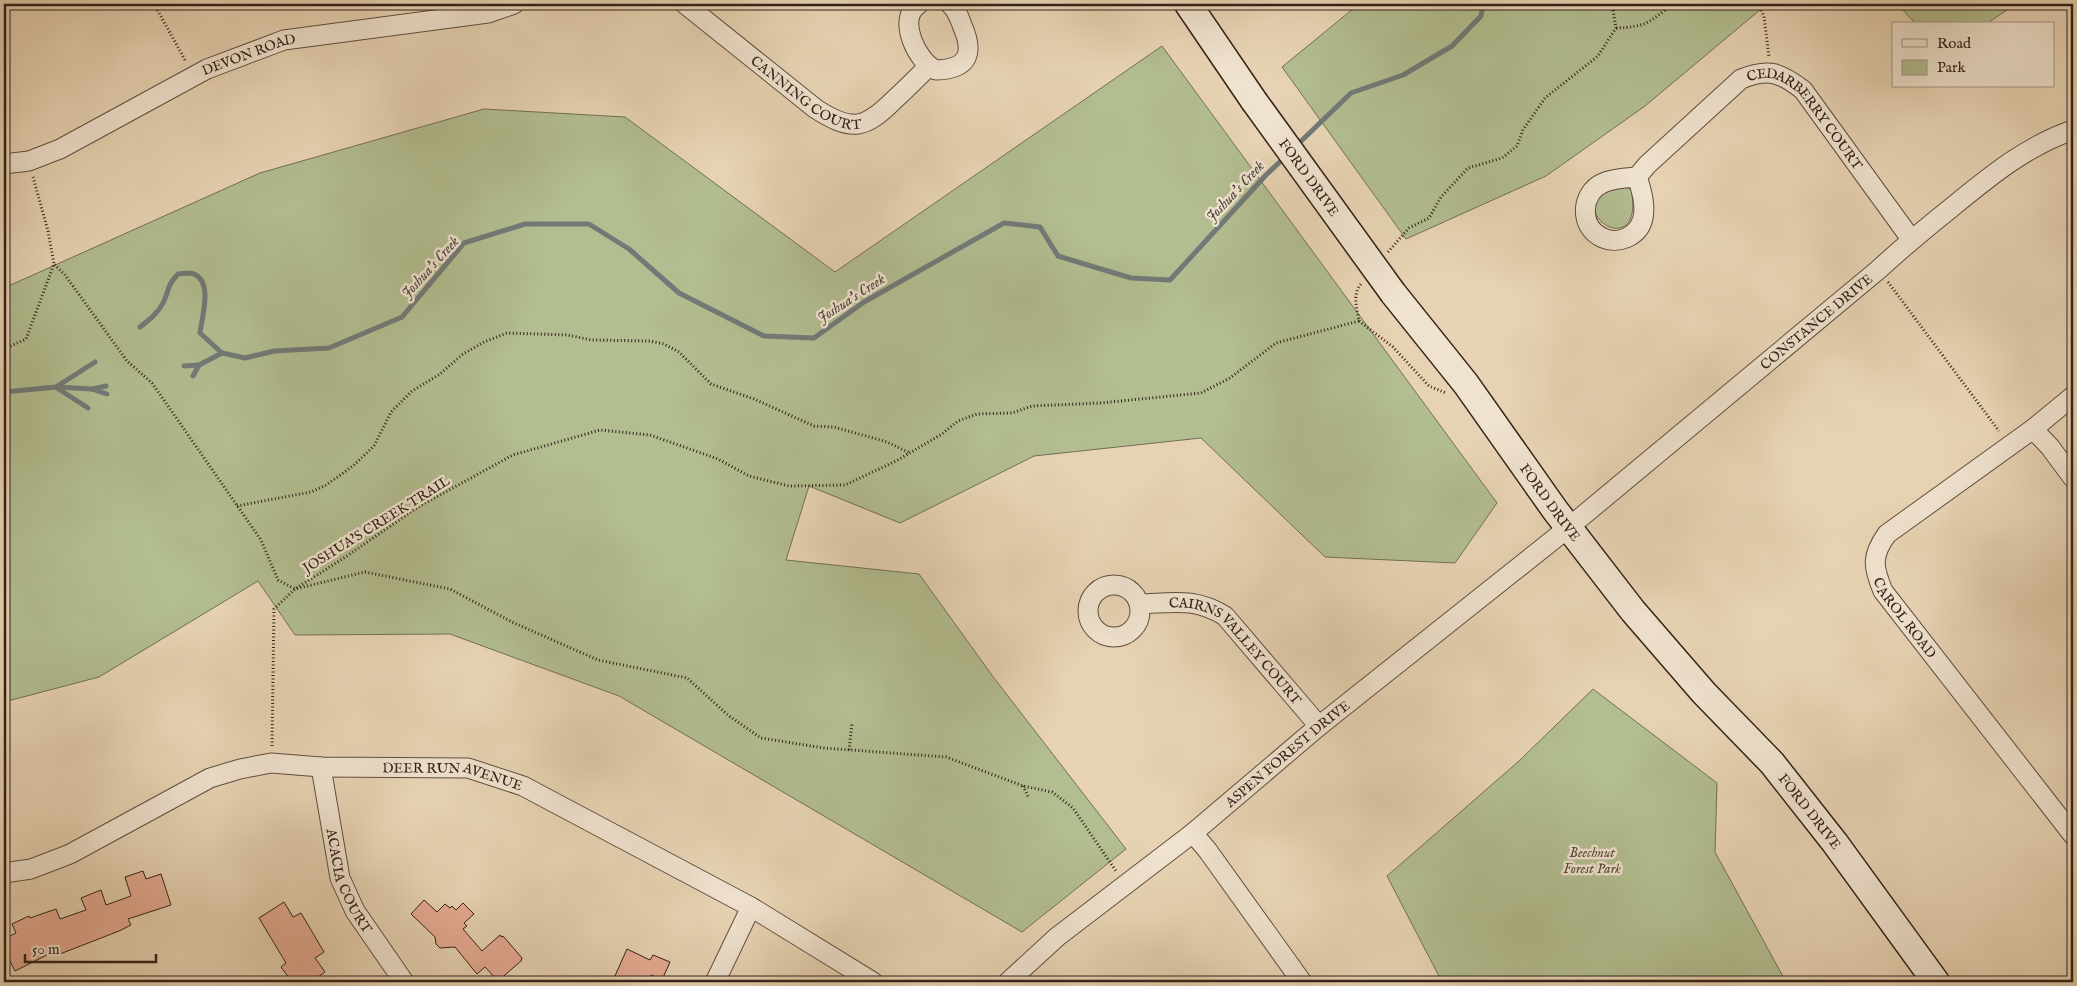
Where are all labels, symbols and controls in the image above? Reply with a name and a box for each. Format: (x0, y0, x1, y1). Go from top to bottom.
legend (1892, 22, 2054, 88)
street label: DEVON ROAD (199, 31, 297, 80)
text: Road (1937, 34, 1972, 53)
street label: CANNING COURT (747, 52, 863, 135)
text: Park (1937, 58, 1967, 77)
street label: CEDARBERRY COURT (1745, 65, 1866, 174)
street label: FORD DRIVE (1274, 135, 1343, 220)
water label: Joshua's Creek (1202, 157, 1269, 226)
water label: Joshua's Creek (398, 232, 463, 302)
water label: Joshua's Creek (814, 269, 889, 327)
street label: CONSTANCE DRIVE (1757, 270, 1877, 374)
street label: FORD DRIVE (1515, 461, 1584, 546)
street label: JOSHUA'S CREEK TRAIL (298, 472, 453, 579)
street label: CAROL ROAD (1868, 575, 1940, 662)
street label: CAIRNS VALLEY COURT (1169, 594, 1305, 709)
street label: ASPEN FOREST DRIVE (1221, 697, 1354, 812)
street label: DEER RUN AVENUE (382, 759, 525, 795)
street label: FORD DRIVE (1774, 770, 1845, 854)
street label: ACACIA COURT (322, 826, 376, 938)
park label: Beechnut Forest Park (1563, 844, 1621, 878)
scale bar (25, 931, 156, 963)
text: 50 m (32, 940, 60, 959)

